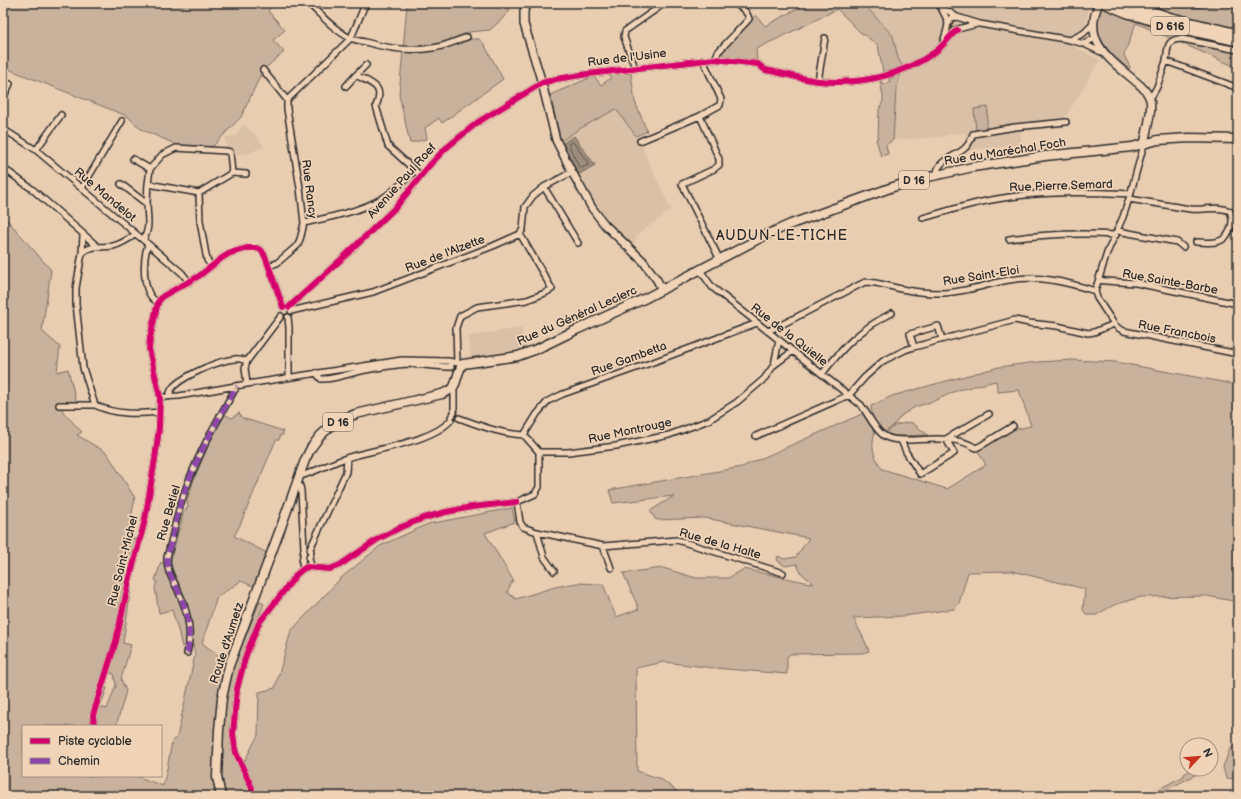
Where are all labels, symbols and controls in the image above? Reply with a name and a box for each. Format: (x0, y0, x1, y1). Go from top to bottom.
road number: D 616 (1151, 17, 1189, 35)
street label: Rue de l'Usine (587, 46, 667, 70)
street label: Rue du Maréchal Foch (943, 135, 1067, 169)
street label: Avenue Paul Roef (364, 140, 440, 222)
street label: Rue Rancy (298, 159, 320, 220)
street label: Rue Mandelot (71, 165, 139, 226)
road number: D 16 (899, 171, 929, 189)
street label: Rue Pierre Semard (1009, 177, 1113, 195)
district label: AUDUN-LE-TICHE (716, 227, 848, 244)
street label: Rue de l'Alzette (403, 232, 487, 276)
street label: Rue Saint-Eloi (942, 263, 1020, 289)
street label: Rue Sainte-Barbe (1121, 266, 1219, 298)
street label: Rue du Général Leclerc (515, 283, 639, 349)
street label: Rue de la Quielle (747, 300, 831, 370)
street label: Rue Francbois (1137, 317, 1217, 347)
street label: Rue Gambetta (589, 338, 669, 380)
road number: D 16 (323, 413, 353, 431)
street label: Rue Montrouge (587, 415, 673, 447)
street label: Rue Betiel (154, 483, 184, 543)
street label: Rue Saint-Michel (104, 514, 142, 608)
street label: Rue de la Halte (678, 525, 762, 563)
street label: Route d'Aumetz (207, 600, 247, 686)
legend (22, 725, 162, 777)
text: Piste cyclable (58, 734, 132, 749)
north arrow (1179, 737, 1219, 777)
text: N (1200, 746, 1215, 759)
text: Chemin (58, 754, 100, 769)

